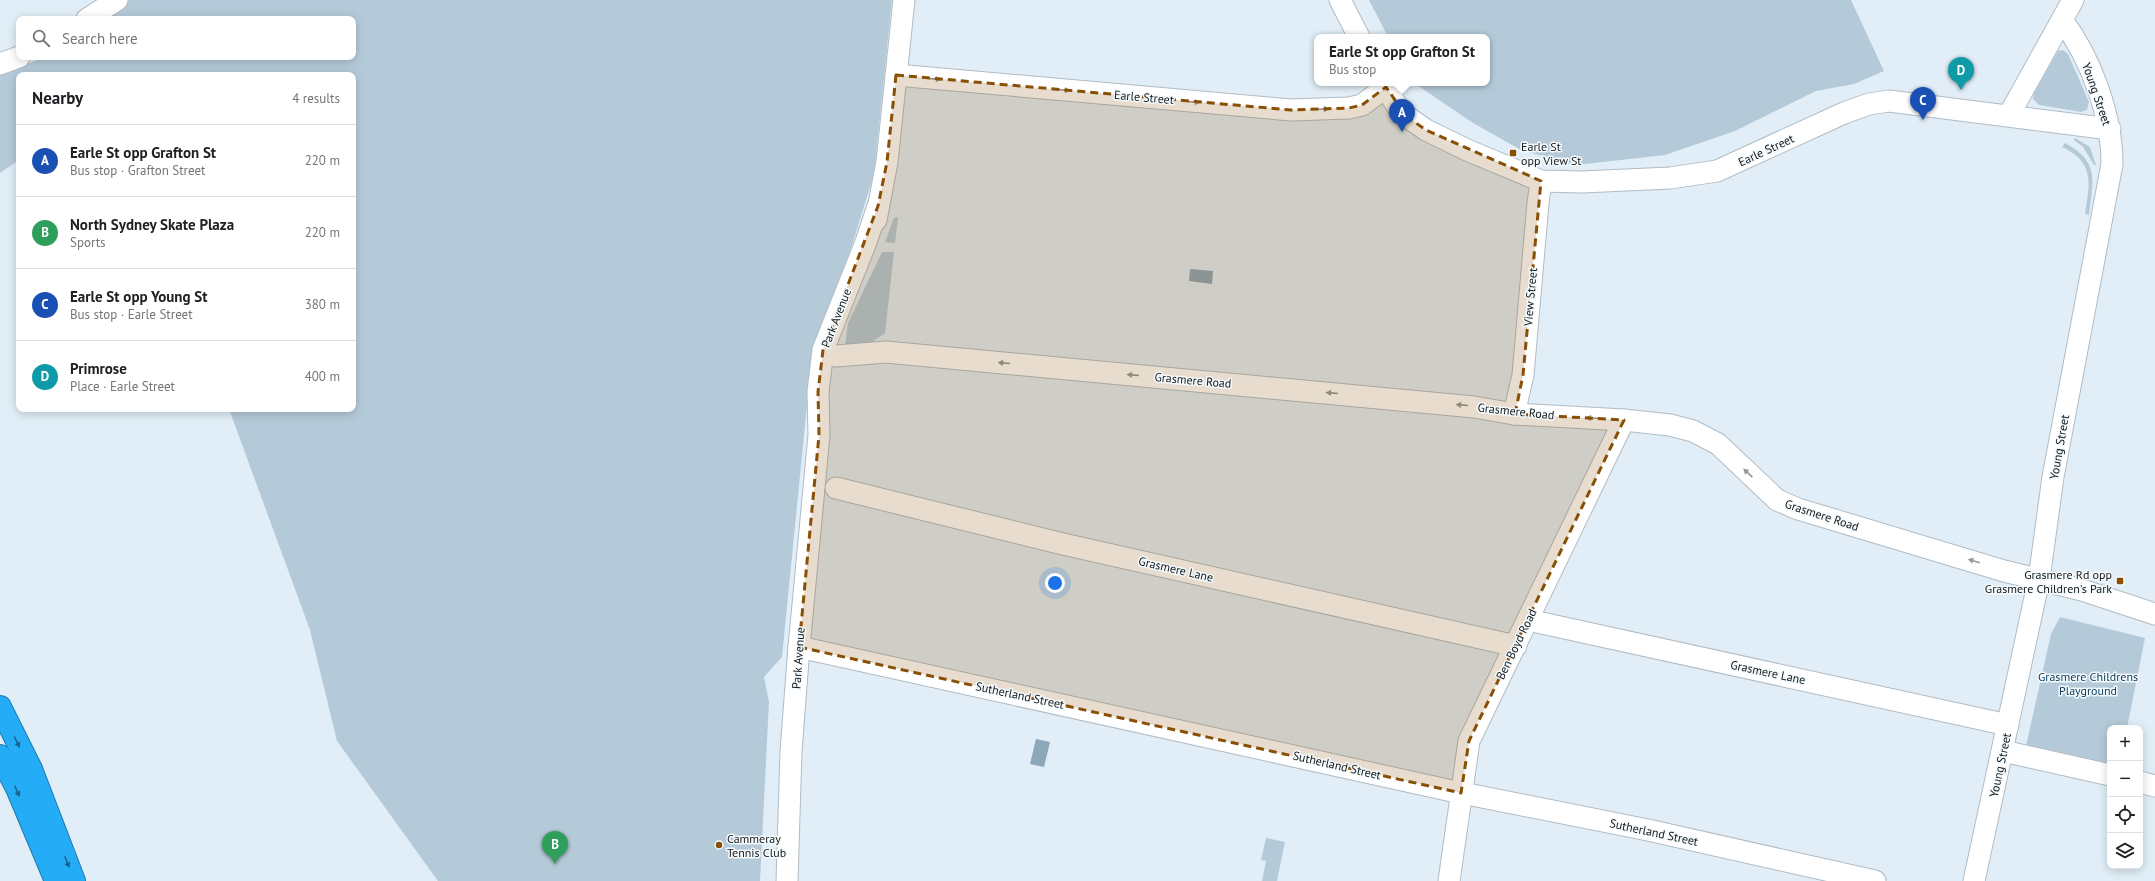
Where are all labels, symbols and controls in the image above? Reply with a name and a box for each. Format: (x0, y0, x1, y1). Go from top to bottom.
search box (16, 16, 356, 60)
icon: search (30, 27, 52, 49)
text: Search here (62, 29, 138, 48)
popup (1314, 34, 1490, 86)
text: Earle St opp Grafton St (1329, 42, 1475, 61)
pin: D (1948, 57, 1974, 90)
text: Bus stop (1329, 61, 1376, 78)
street label: Young Street (2079, 61, 2115, 127)
one-way arrow (928, 76, 941, 82)
text: Nearby (32, 87, 83, 109)
one-way arrow (1058, 87, 1070, 94)
street label: Earle Street (1113, 87, 1175, 107)
pin: C (1910, 87, 1936, 120)
text: 4 results (292, 90, 340, 107)
one-way arrow (1187, 98, 1200, 105)
pin: A (1389, 99, 1415, 132)
one-way arrow (1317, 106, 1330, 112)
street label: Earle Street (1736, 131, 1796, 169)
place label: Earle St opp View St (1521, 139, 1581, 168)
text: Earle St opp Grafton St (70, 143, 216, 162)
marker: Earle St opp View St (1508, 148, 1518, 158)
text: A (41, 152, 49, 169)
text: 220 m (305, 152, 340, 169)
text: Bus stop · Grafton Street (70, 162, 205, 179)
text: North Sydney Skate Plaza (70, 215, 234, 234)
text: B (41, 224, 49, 241)
text: 220 m (305, 224, 340, 241)
text: Sports (70, 234, 106, 251)
street label: View Street (1520, 267, 1540, 328)
street label: Park Avenue (818, 286, 854, 350)
text: Earle St opp Young St (70, 287, 208, 306)
text: C (41, 296, 49, 313)
text: 380 m (305, 296, 340, 313)
text: Bus stop · Earle Street (70, 306, 193, 323)
text: Primrose (70, 359, 127, 378)
one-way arrow (998, 359, 1010, 366)
text: D (41, 368, 49, 385)
text: 400 m (305, 368, 340, 385)
street label: Grasmere Road (1154, 369, 1232, 391)
one-way arrow (1127, 371, 1139, 378)
text: Place · Earle Street (70, 378, 175, 395)
one-way arrow (1326, 390, 1338, 397)
street label: Grasmere Road (1477, 400, 1555, 422)
one-way arrow (1456, 402, 1468, 409)
street label: Young Street (2046, 413, 2072, 481)
one-way arrow (1586, 415, 1598, 422)
one-way arrow (1743, 469, 1753, 478)
street label: Grasmere Road (1783, 496, 1861, 534)
street label: Grasmere Lane (1137, 553, 1215, 585)
one-way arrow (1968, 558, 1980, 564)
place label: Grasmere Rd opp Grasmere Children's Park (1985, 567, 2112, 596)
your location (1045, 573, 1065, 593)
marker: Grasmere Rd opp Grasmere Children's Park (2115, 576, 2125, 586)
street label: Ben Boyd Road (1492, 606, 1540, 682)
street label: Park Avenue (788, 627, 808, 689)
street label: Grasmere Lane (1729, 657, 1807, 687)
park label: Grasmere Childrens Playground (2038, 669, 2138, 698)
street label: Sutherland Street (974, 678, 1066, 712)
map controls (2107, 725, 2143, 869)
button: + (2107, 725, 2143, 761)
street label: Young Street (1986, 731, 2014, 799)
one-way arrow (14, 736, 20, 748)
street label: Sutherland Street (1291, 748, 1383, 782)
button: − (2107, 761, 2143, 797)
one-way arrow (15, 785, 21, 797)
button: locate (2107, 797, 2143, 833)
street label: Sutherland Street (1608, 815, 1700, 849)
pin: B (542, 831, 568, 864)
place label: Cammeray Tennis Club (727, 831, 786, 860)
button: layers (2107, 833, 2143, 869)
marker: Cammeray Tennis Club (714, 840, 724, 850)
one-way arrow (64, 856, 70, 868)

